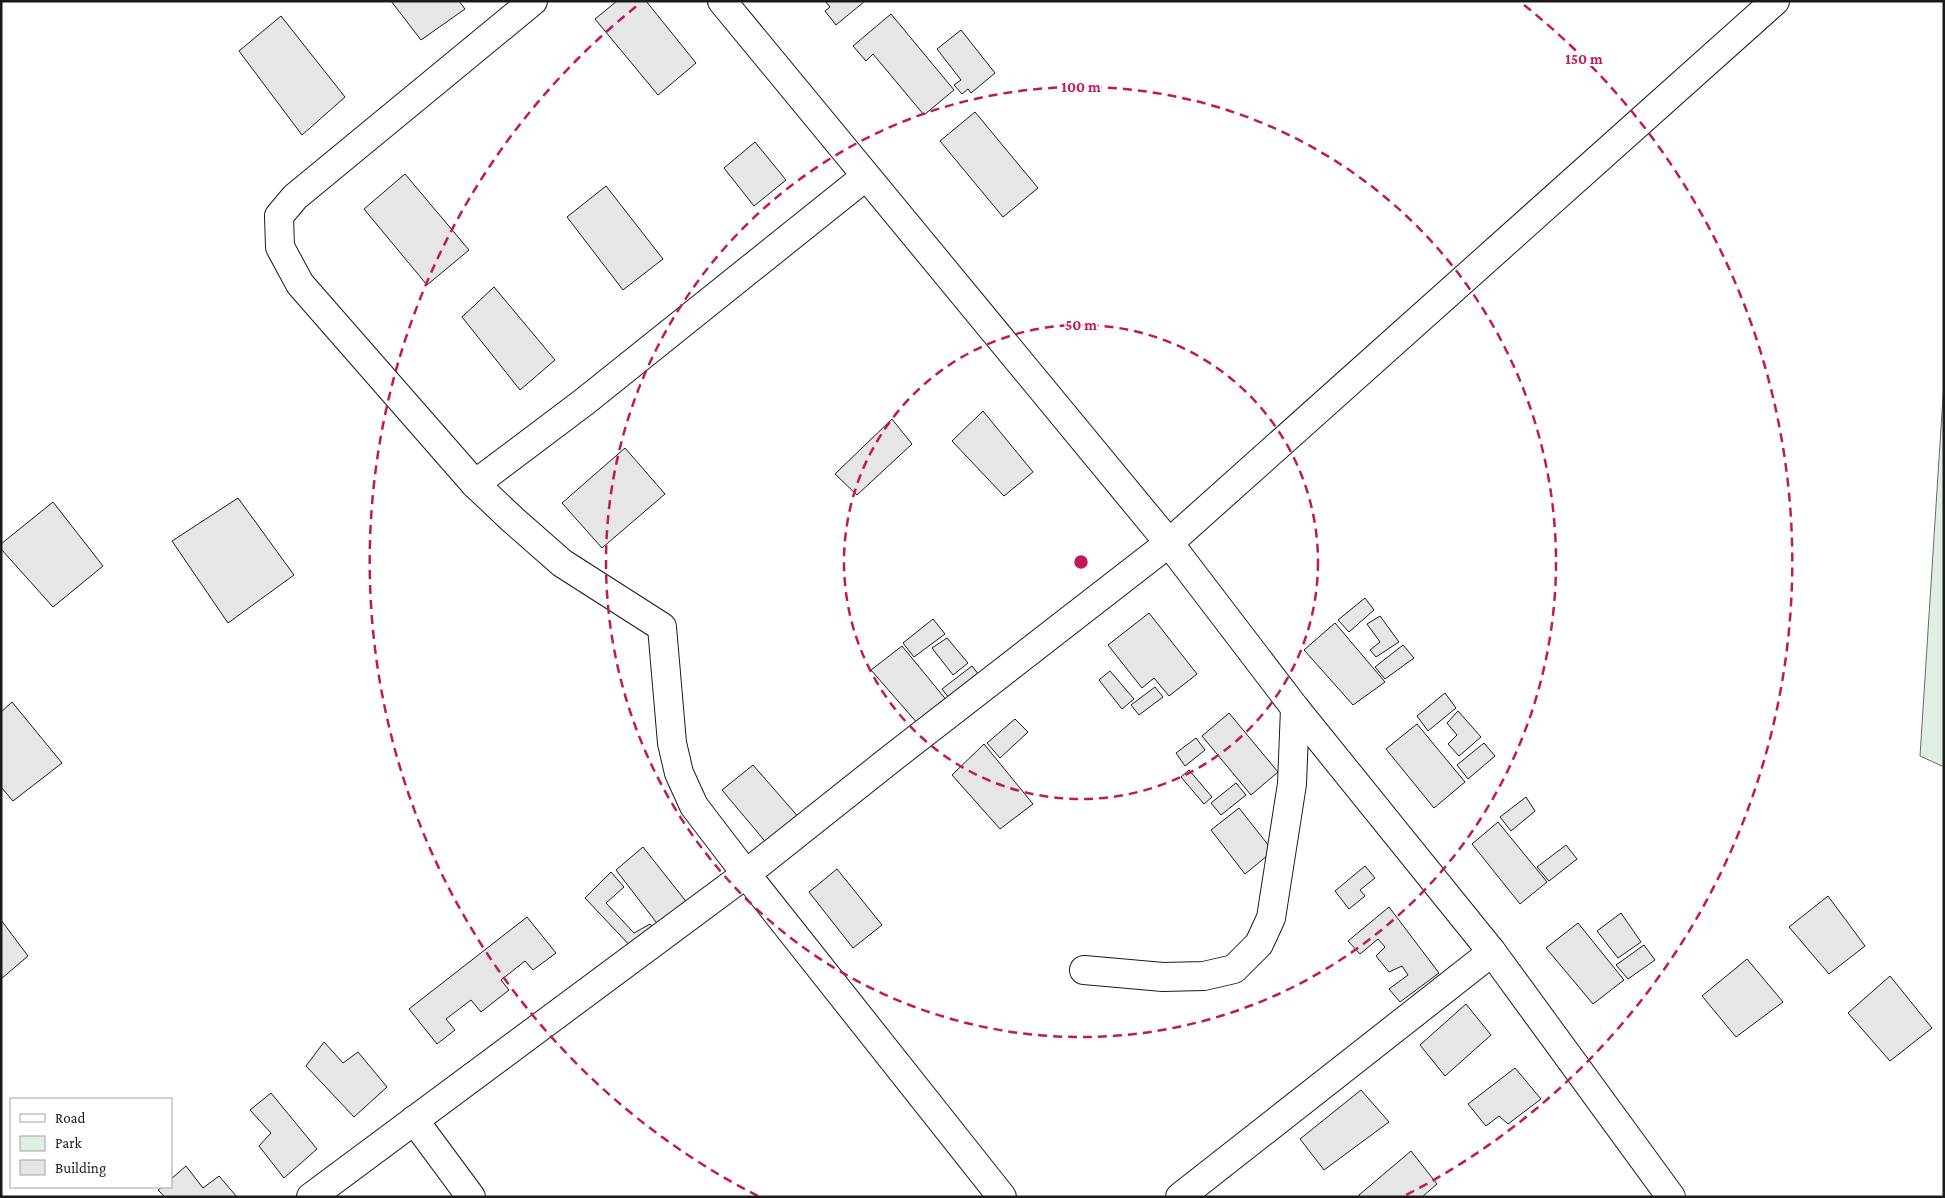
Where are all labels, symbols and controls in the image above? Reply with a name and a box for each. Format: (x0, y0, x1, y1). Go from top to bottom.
text: 150 m (1565, 51, 1603, 67)
text: 100 m (1061, 79, 1101, 95)
text: 50 m (1065, 317, 1097, 333)
centre of rings (1072, 553, 1090, 571)
legend (10, 1098, 172, 1188)
text: Road (55, 1110, 86, 1126)
text: Park (55, 1135, 82, 1151)
text: Building (55, 1160, 106, 1177)

